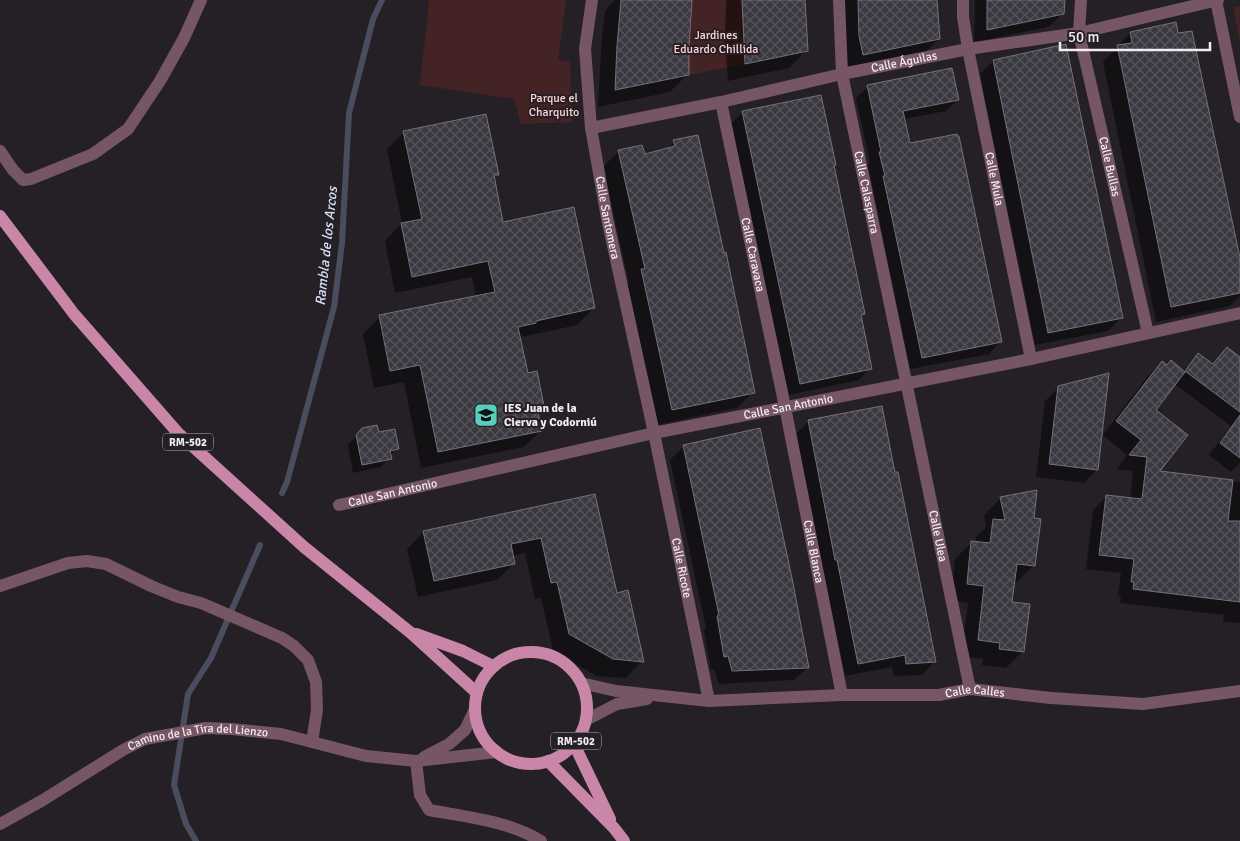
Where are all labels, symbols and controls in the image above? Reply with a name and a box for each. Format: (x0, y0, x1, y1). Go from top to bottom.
scale bar (1060, 20, 1210, 52)
park label: Jardines Eduardo Chillida (674, 28, 758, 57)
text: 50 m (1068, 28, 1099, 46)
street label: Calle Águilas (870, 48, 938, 76)
park label: Parque el Charquito (529, 91, 579, 120)
street label: Calle Bullas (1095, 135, 1123, 198)
street label: Calle Calasparra (850, 150, 882, 235)
street label: Calle Mula (981, 151, 1007, 207)
street label: Calle Santomera (592, 175, 623, 261)
water label: Rambla de los Arcos (312, 184, 341, 306)
street label: Calle Caravaca (737, 216, 768, 293)
street label: Calle San Antonio (742, 391, 834, 423)
place label: IES Juan de la Cierva y Codorniú (504, 401, 597, 430)
school or university icon: IES Juan de la Cierva y Codorniú (473, 402, 499, 428)
road number: RM-502 (163, 434, 213, 451)
street label: Calle San Antonio (347, 476, 439, 511)
street label: Calle Ulea (925, 509, 950, 563)
street label: Calle Blanca (800, 519, 827, 584)
street label: Calle Ricote (668, 537, 695, 599)
street label: Calle Calles (944, 682, 1005, 702)
street label: Camino de la Tira del Lienzo (125, 721, 269, 755)
road number: RM-502 (551, 732, 601, 749)

